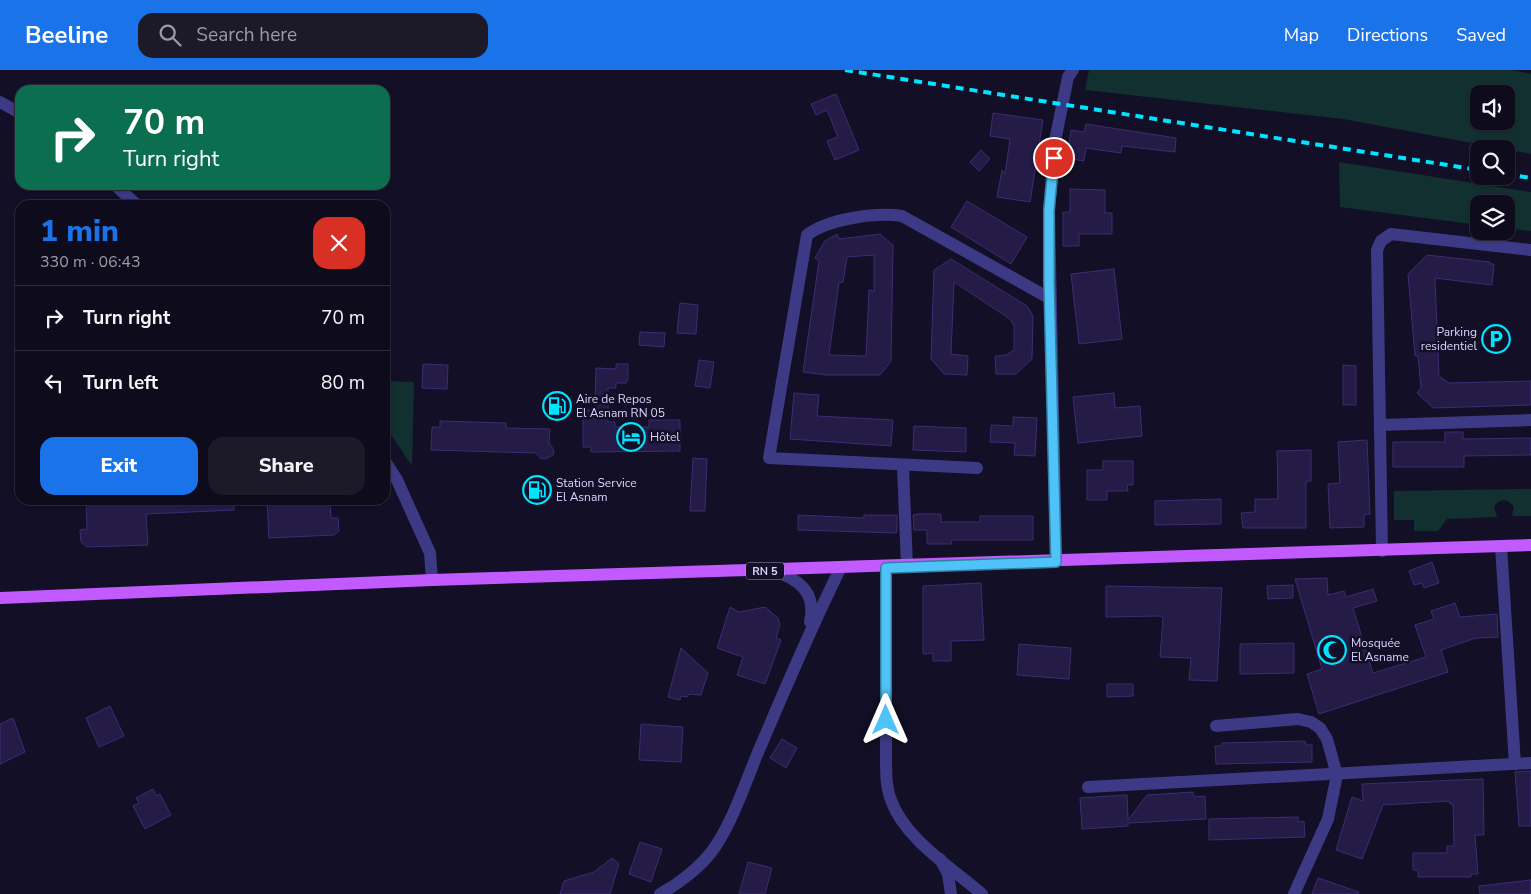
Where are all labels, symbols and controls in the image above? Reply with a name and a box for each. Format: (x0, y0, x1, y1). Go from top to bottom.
search box (138, 13, 488, 58)
text: Beeline (25, 19, 108, 51)
icon: search (156, 21, 184, 49)
text: Search here (196, 22, 297, 48)
text: Map (1284, 23, 1319, 47)
text: Directions (1347, 23, 1428, 47)
text: Saved (1456, 23, 1506, 47)
map controls (1470, 85, 1515, 240)
button: sound (1470, 85, 1515, 130)
text: 70 m (123, 99, 205, 146)
icon: right (40, 105, 105, 170)
pin (1033, 137, 1075, 179)
button: search (1470, 140, 1515, 185)
text: Turn right (123, 144, 219, 174)
icon: arrive (1040, 144, 1068, 172)
button: layers (1470, 195, 1515, 240)
text: 1 min (40, 211, 119, 252)
button: close (313, 217, 365, 269)
text: 330 m · 06:43 (40, 251, 141, 273)
icon: right (40, 304, 68, 332)
text: Turn right (83, 305, 170, 331)
text: 70 m (321, 305, 365, 331)
place label: Parking residentiel (1421, 324, 1477, 354)
parking icon: Parking residentiel (1481, 324, 1511, 354)
icon: left (40, 369, 68, 397)
text: Turn left (83, 370, 158, 396)
text: 80 m (321, 370, 365, 396)
fuel station icon: Aire de Repos El Asnam RN 05 (542, 391, 572, 421)
place label: Aire de Repos El Asnam RN 05 (576, 391, 665, 421)
hotel icon: Hôtel (616, 422, 646, 452)
place label: Hôtel (650, 429, 680, 445)
button: Exit (40, 437, 198, 495)
button: Share (208, 437, 365, 495)
fuel station icon: Station Service El Asnam (522, 475, 552, 505)
place label: Station Service El Asnam (556, 475, 637, 505)
road number: RN 5 (746, 562, 784, 580)
mosque icon: Mosquée El Asname (1317, 635, 1347, 665)
place label: Mosquée El Asname (1351, 635, 1409, 665)
position arrow (859, 693, 911, 745)

